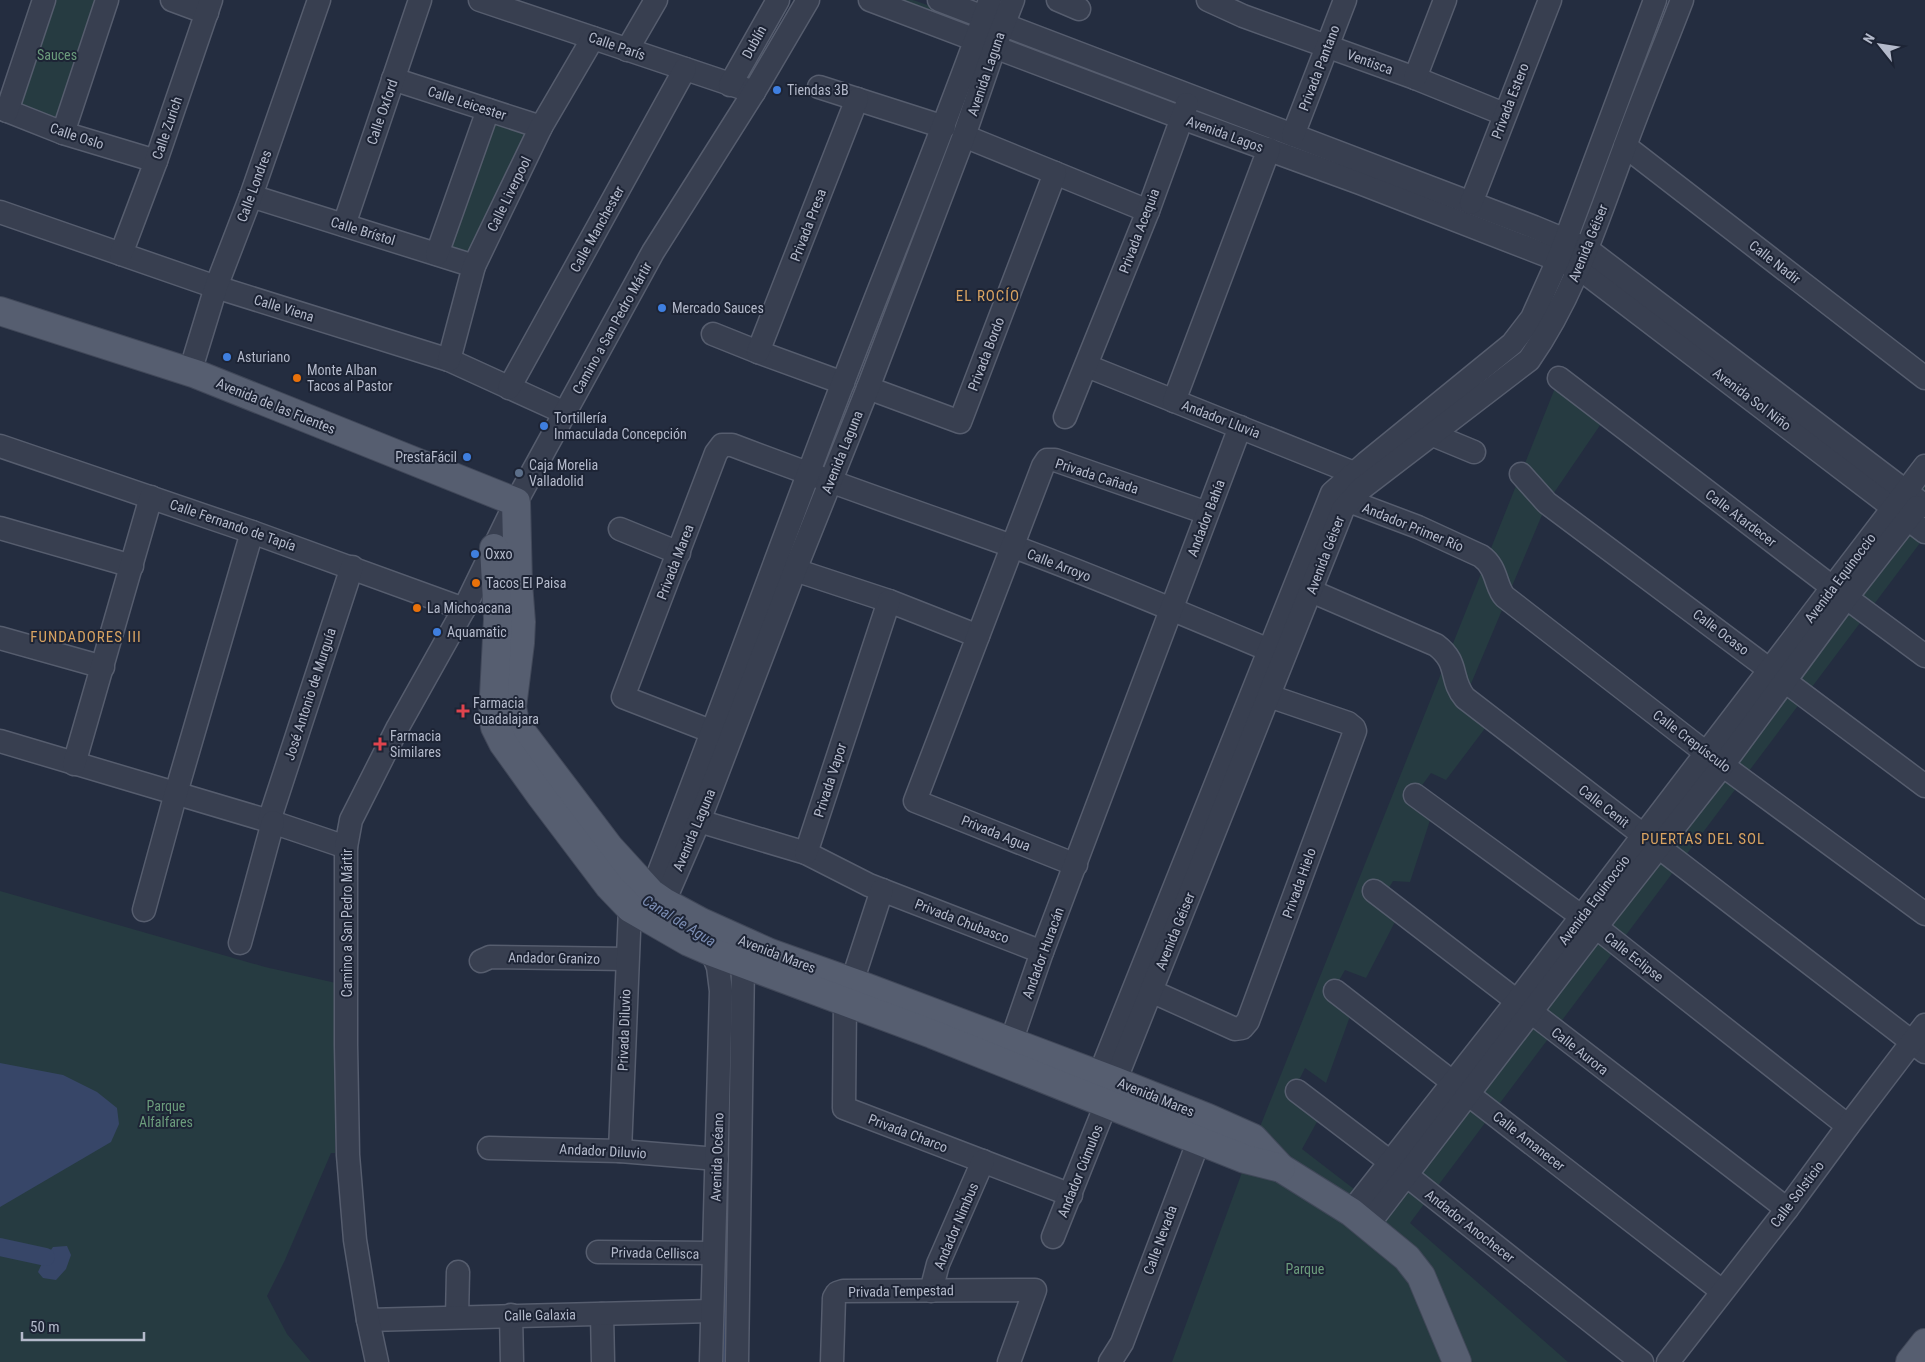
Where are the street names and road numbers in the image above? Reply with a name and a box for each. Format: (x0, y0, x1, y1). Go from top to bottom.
street label: Dublín (739, 23, 769, 61)
street label: Privada Pantano (1295, 23, 1343, 113)
street label: Calle París (586, 29, 648, 63)
street label: Avenida Laguna (964, 30, 1008, 118)
street label: Ventisca (1345, 46, 1395, 78)
street label: Privada Estero (1488, 61, 1532, 141)
street label: Calle Oxford (363, 77, 401, 147)
street label: Calle Leicester (426, 83, 508, 123)
street label: Calle Zurich (149, 94, 185, 162)
street label: Avenida Lagos (1184, 113, 1266, 155)
street label: Calle Oslo (48, 120, 106, 152)
street label: Calle Londres (234, 148, 274, 224)
street label: Calle Liverpool (484, 154, 534, 234)
street label: Calle Manchester (567, 183, 627, 275)
street label: Privada Acequia (1115, 186, 1163, 276)
street label: Privada Presa (787, 187, 829, 263)
street label: Avenida Géiser (1565, 202, 1611, 284)
street label: Calle Brístol (329, 214, 397, 248)
street label: Calle Nadir (1746, 237, 1804, 287)
street label: Camino a San Pedro Mártir (569, 259, 655, 397)
street label: Calle Viena (252, 291, 316, 325)
street label: Privada Bordo (965, 315, 1007, 393)
street label: Avenida Sol Niño (1710, 364, 1794, 434)
street label: Avenida de las Fuentes (214, 375, 338, 437)
street label: Andador Lluvia (1180, 397, 1262, 441)
street label: Avenida Laguna (818, 408, 866, 496)
street label: Privada Cañada (1053, 455, 1141, 497)
street label: Andador Bahía (1184, 477, 1228, 559)
street label: Calle Atardecer (1702, 486, 1780, 550)
street label: Calle Fernando de Tapía (168, 496, 298, 554)
street label: Andador Primer Río (1360, 499, 1466, 555)
street label: Avenida Géiser (1303, 514, 1347, 596)
street label: Privada Marea (653, 522, 697, 602)
street label: Avenida Equinoccio (1801, 530, 1879, 626)
street label: Calle Arroyo (1025, 546, 1093, 584)
street label: Calle Ocaso (1690, 606, 1752, 658)
street label: José Antonio de Murguía (281, 626, 339, 762)
street label: Calle Crepúsculo (1650, 707, 1734, 775)
street label: Privada Vapor (810, 741, 850, 819)
street label: Calle Cenit (1576, 781, 1632, 831)
street label: Avenida Laguna (670, 787, 718, 873)
street label: Privada Agua (959, 812, 1033, 854)
street label: Privada Hielo (1279, 846, 1319, 920)
street label: Camino a San Pedro Mártir (339, 849, 355, 997)
street label: Avenida Equinoccio (1555, 852, 1633, 948)
street label: Avenida Géiser (1152, 890, 1198, 972)
street label: Privada Chubasco (913, 896, 1011, 946)
street label: Andador Huracán (1019, 905, 1067, 1001)
street label: Calle Eclipse (1601, 929, 1667, 985)
street label: Avenida Mares (736, 932, 818, 976)
street label: Andador Granizo (508, 949, 600, 967)
street label: Privada Diluvio (615, 989, 633, 1071)
street label: Calle Aurora (1548, 1024, 1612, 1078)
street label: Avenida Mares (1115, 1074, 1197, 1120)
street label: Calle Amanecer (1490, 1108, 1568, 1174)
street label: Privada Charco (866, 1111, 950, 1155)
street label: Avenida Océano (707, 1112, 727, 1202)
street label: Andador Cúmulos (1054, 1122, 1106, 1220)
street label: Andador Diluvio (559, 1141, 647, 1161)
street label: Calle Solsticio (1767, 1158, 1827, 1230)
street label: Andador Nimbus (931, 1180, 981, 1272)
street label: Andador Anochecer (1422, 1186, 1518, 1266)
street label: Calle Nevada (1140, 1203, 1180, 1277)
street label: Privada Cellisca (611, 1244, 699, 1262)
street label: Privada Tempestad (848, 1282, 954, 1300)
street label: Calle Galaxia (504, 1306, 576, 1324)

